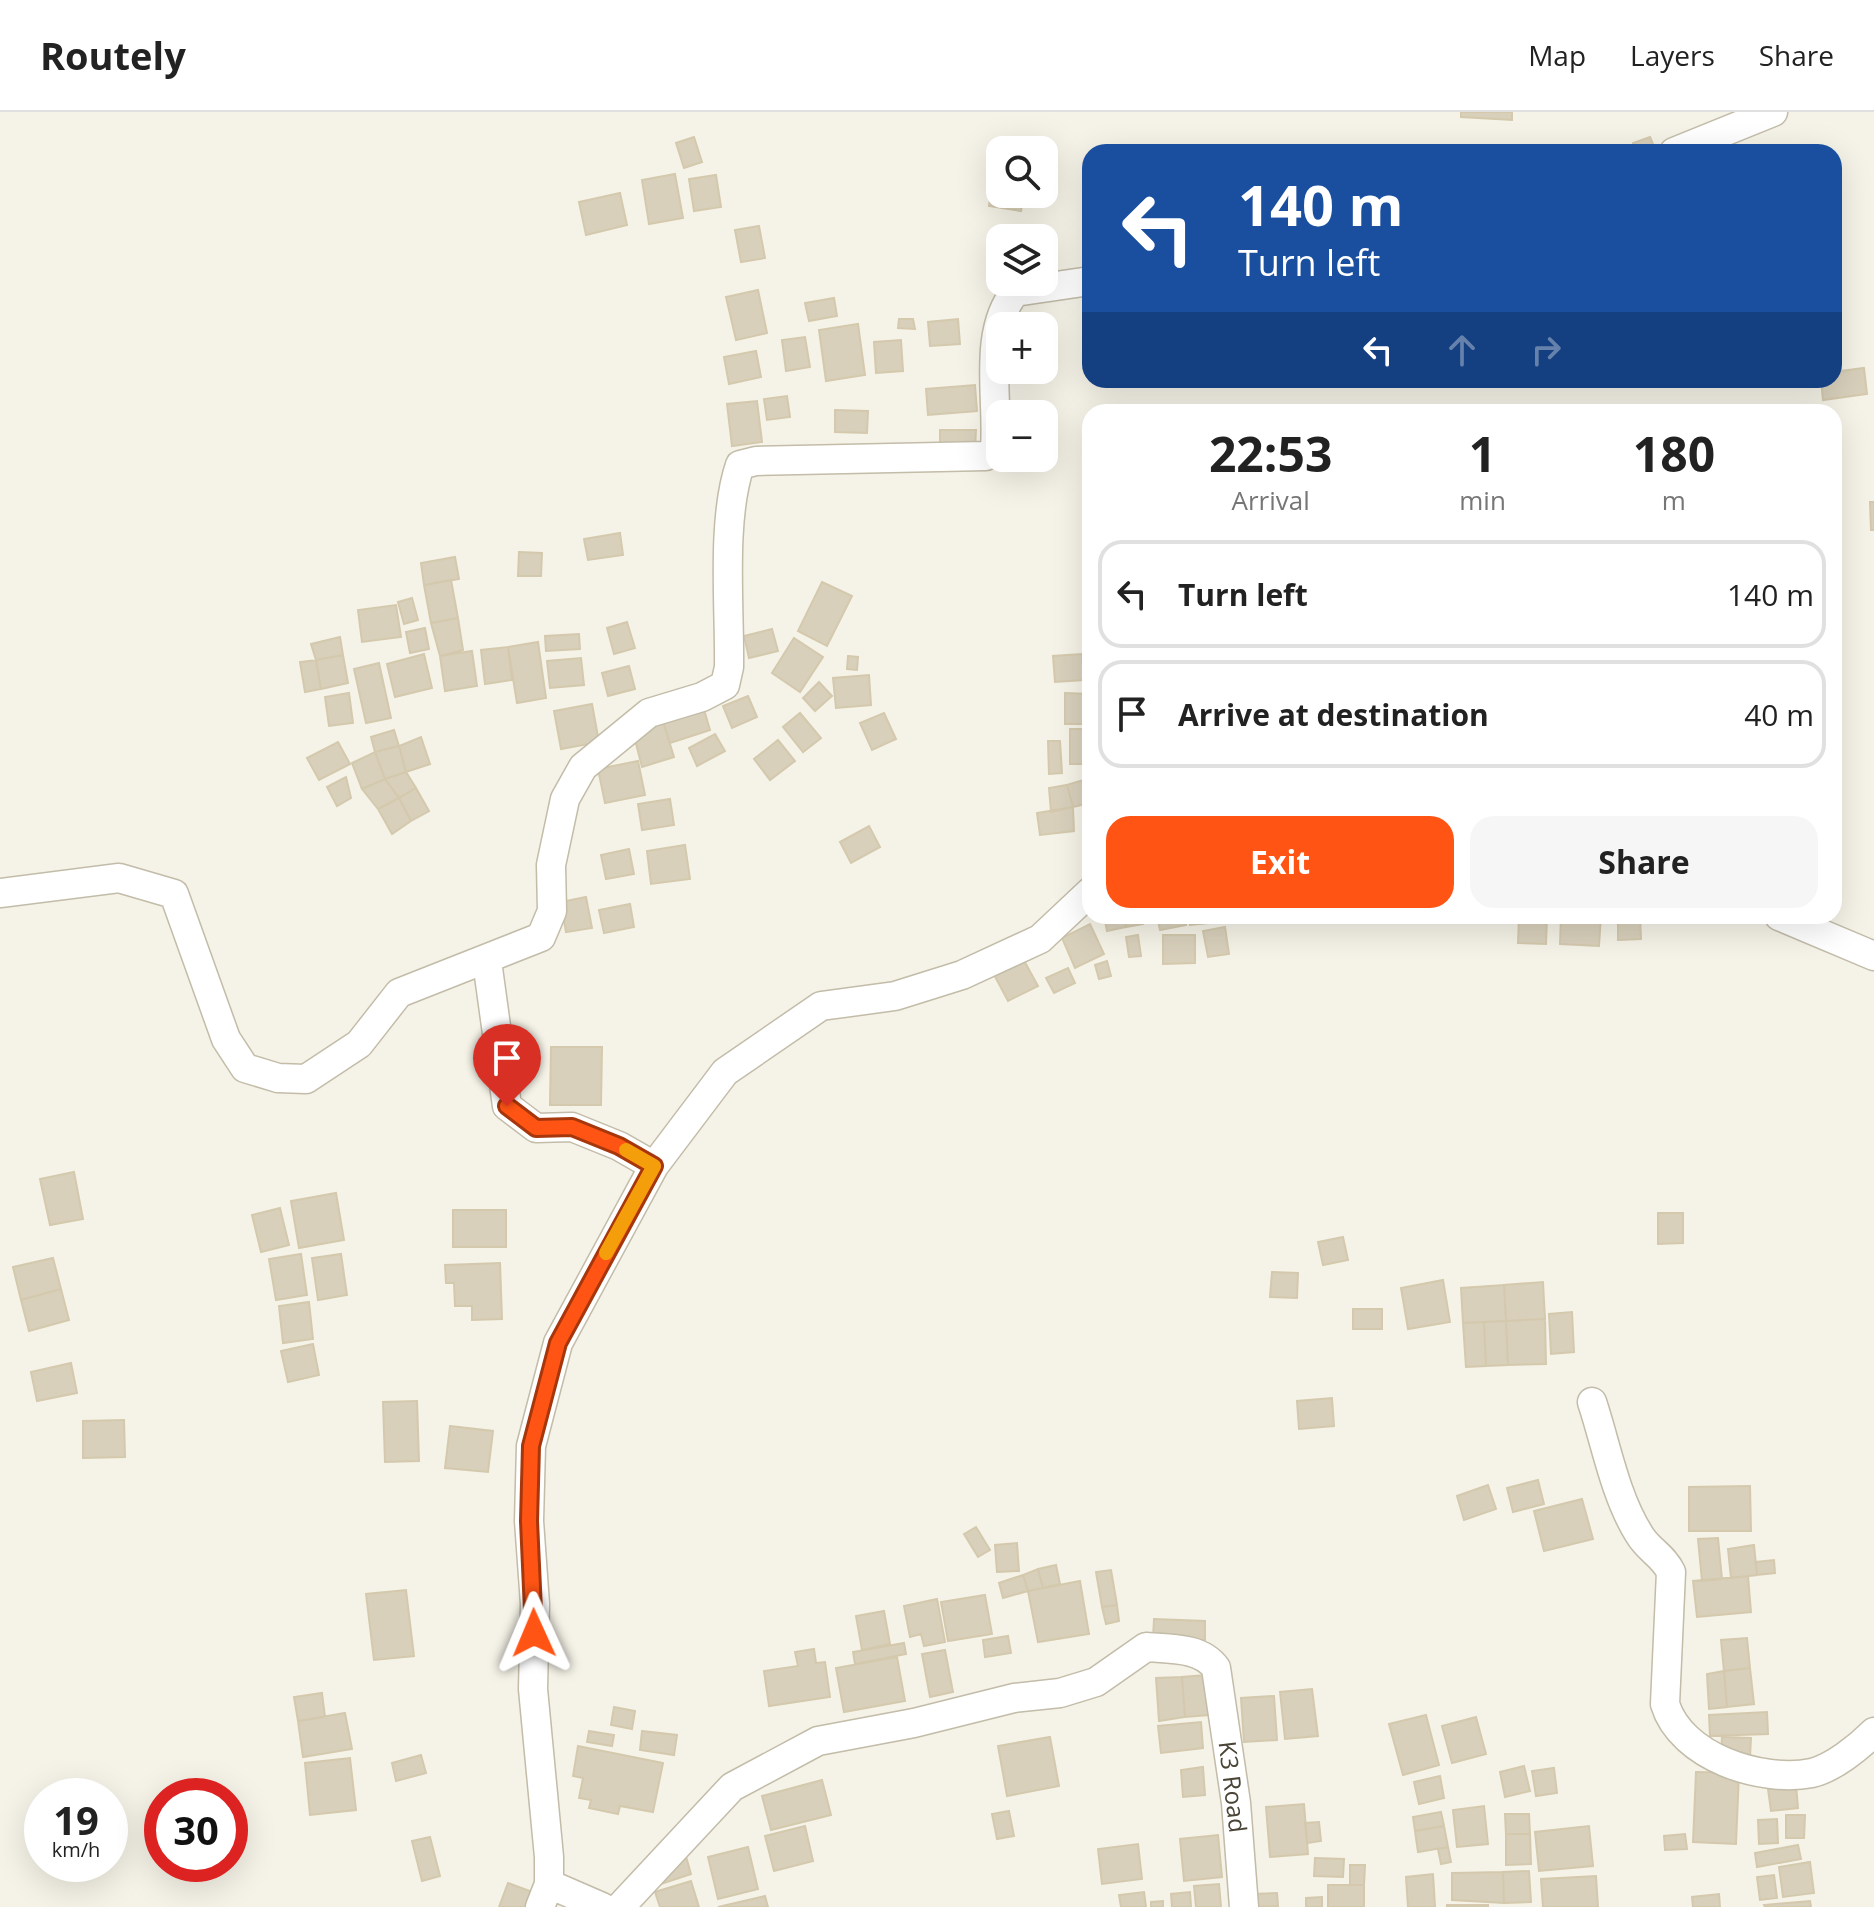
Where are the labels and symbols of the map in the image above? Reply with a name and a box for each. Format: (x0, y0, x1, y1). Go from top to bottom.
pin (473, 1024, 541, 1106)
position arrow (492, 1591, 576, 1675)
street label: K3 Road (1212, 1739, 1255, 1834)
speed limit sign: 30 (144, 1778, 248, 1882)

